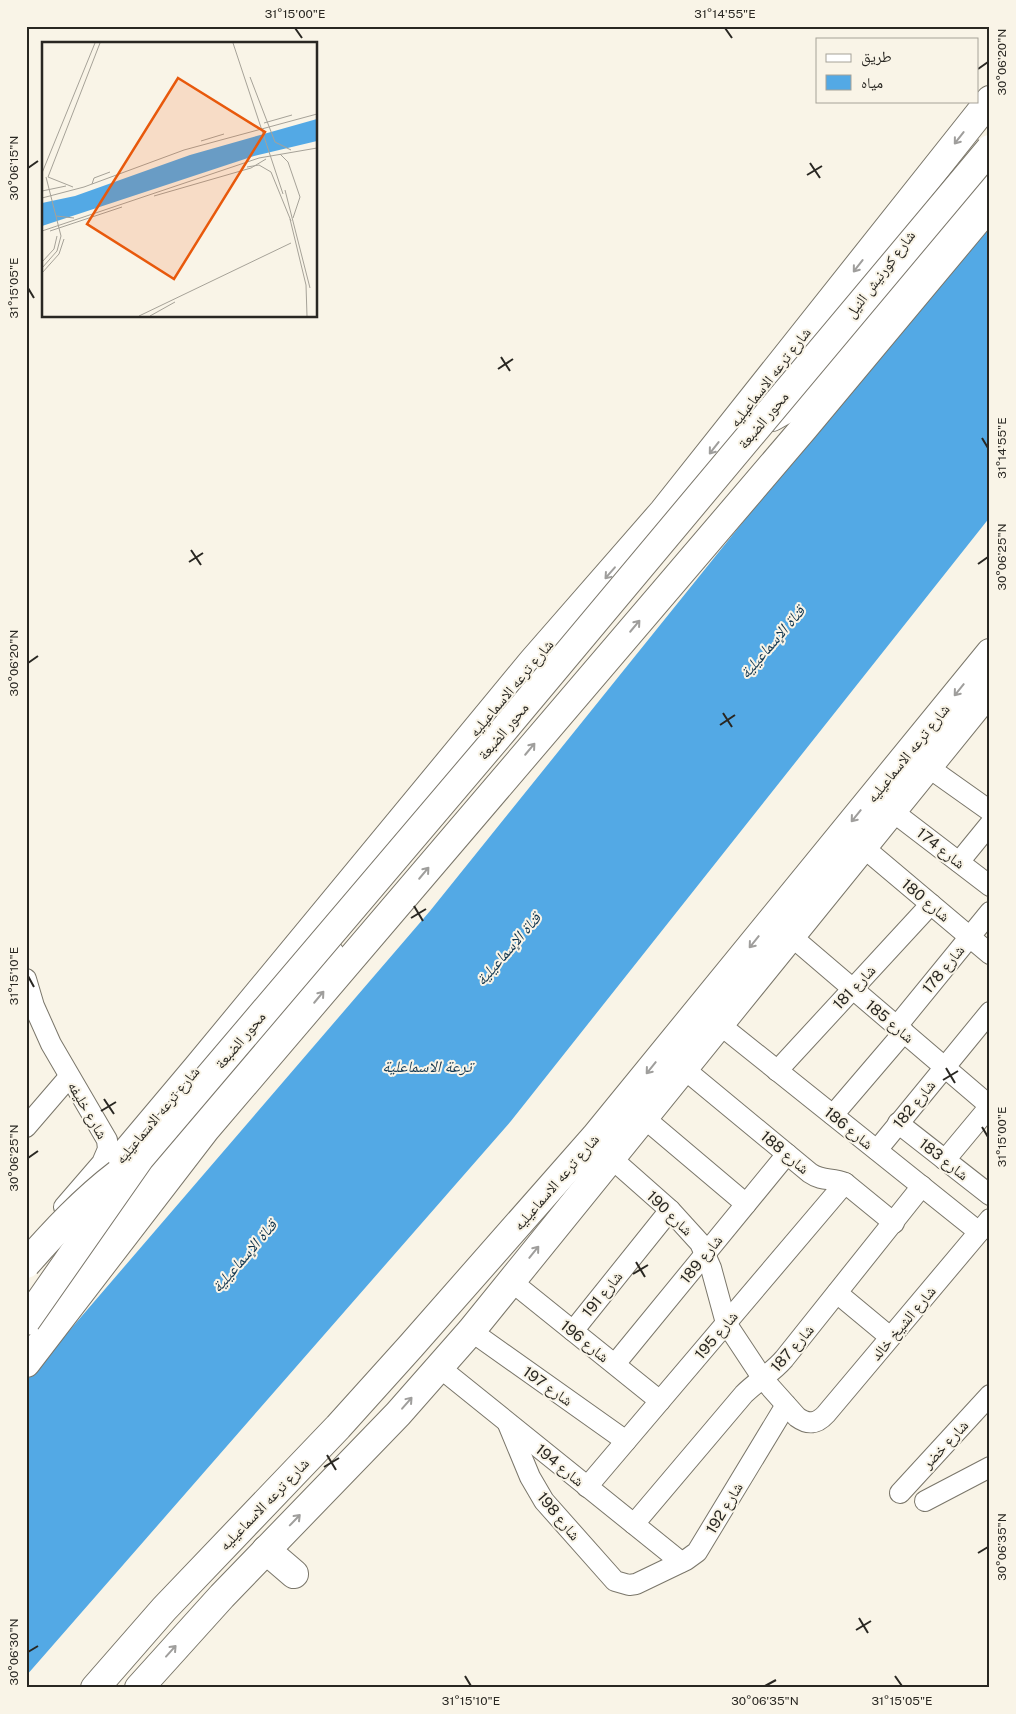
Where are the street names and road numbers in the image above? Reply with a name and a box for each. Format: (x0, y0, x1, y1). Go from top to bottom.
street label: شارع كورنيش النيل (842, 227, 920, 322)
street label: شارع ترعه الاسماعيليه (726, 324, 816, 431)
street label: محور الضبعة (734, 388, 793, 453)
street label: شارع ترعه الاسماعيليه (465, 636, 558, 741)
street label: محور الضبعة (474, 699, 533, 764)
street label: شارع ترعه الاسماعيليه (863, 700, 954, 807)
street label: شارع 174 (912, 824, 969, 874)
street label: شارع 180 (897, 875, 953, 926)
street label: شارع 178 (919, 942, 969, 998)
street label: شارع 181 (829, 961, 880, 1014)
street label: شارع 185 (861, 996, 918, 1048)
street label: محور الضبعة (211, 1008, 270, 1073)
street label: شارع ترعه الاسماعيليه (111, 1063, 204, 1168)
street label: شارع 182 (889, 1076, 940, 1133)
street label: شارع خليفه (63, 1078, 111, 1143)
street label: شارع 186 (820, 1103, 877, 1154)
street label: شارع 188 (756, 1127, 813, 1179)
street label: شارع ترعه الاسماعيليه (510, 1131, 604, 1235)
street label: شارع 183 (915, 1135, 972, 1185)
street label: شارع 190 (642, 1187, 696, 1240)
street label: شارع 189 (676, 1231, 727, 1288)
street label: شارع 191 (578, 1268, 627, 1321)
street label: شارع الشيخ خالد (867, 1282, 941, 1365)
street label: شارع 195 (691, 1308, 743, 1364)
street label: شارع 196 (556, 1316, 613, 1367)
street label: شارع 187 (767, 1321, 819, 1376)
street label: شارع 197 (519, 1363, 576, 1411)
street label: شارع خضر (918, 1416, 973, 1474)
street label: شارع 194 (531, 1440, 588, 1491)
street label: شارع ترعه الاسماعيليه (216, 1454, 314, 1555)
street label: شارع 192 (702, 1479, 748, 1538)
street label: شارع 198 (533, 1489, 584, 1545)

